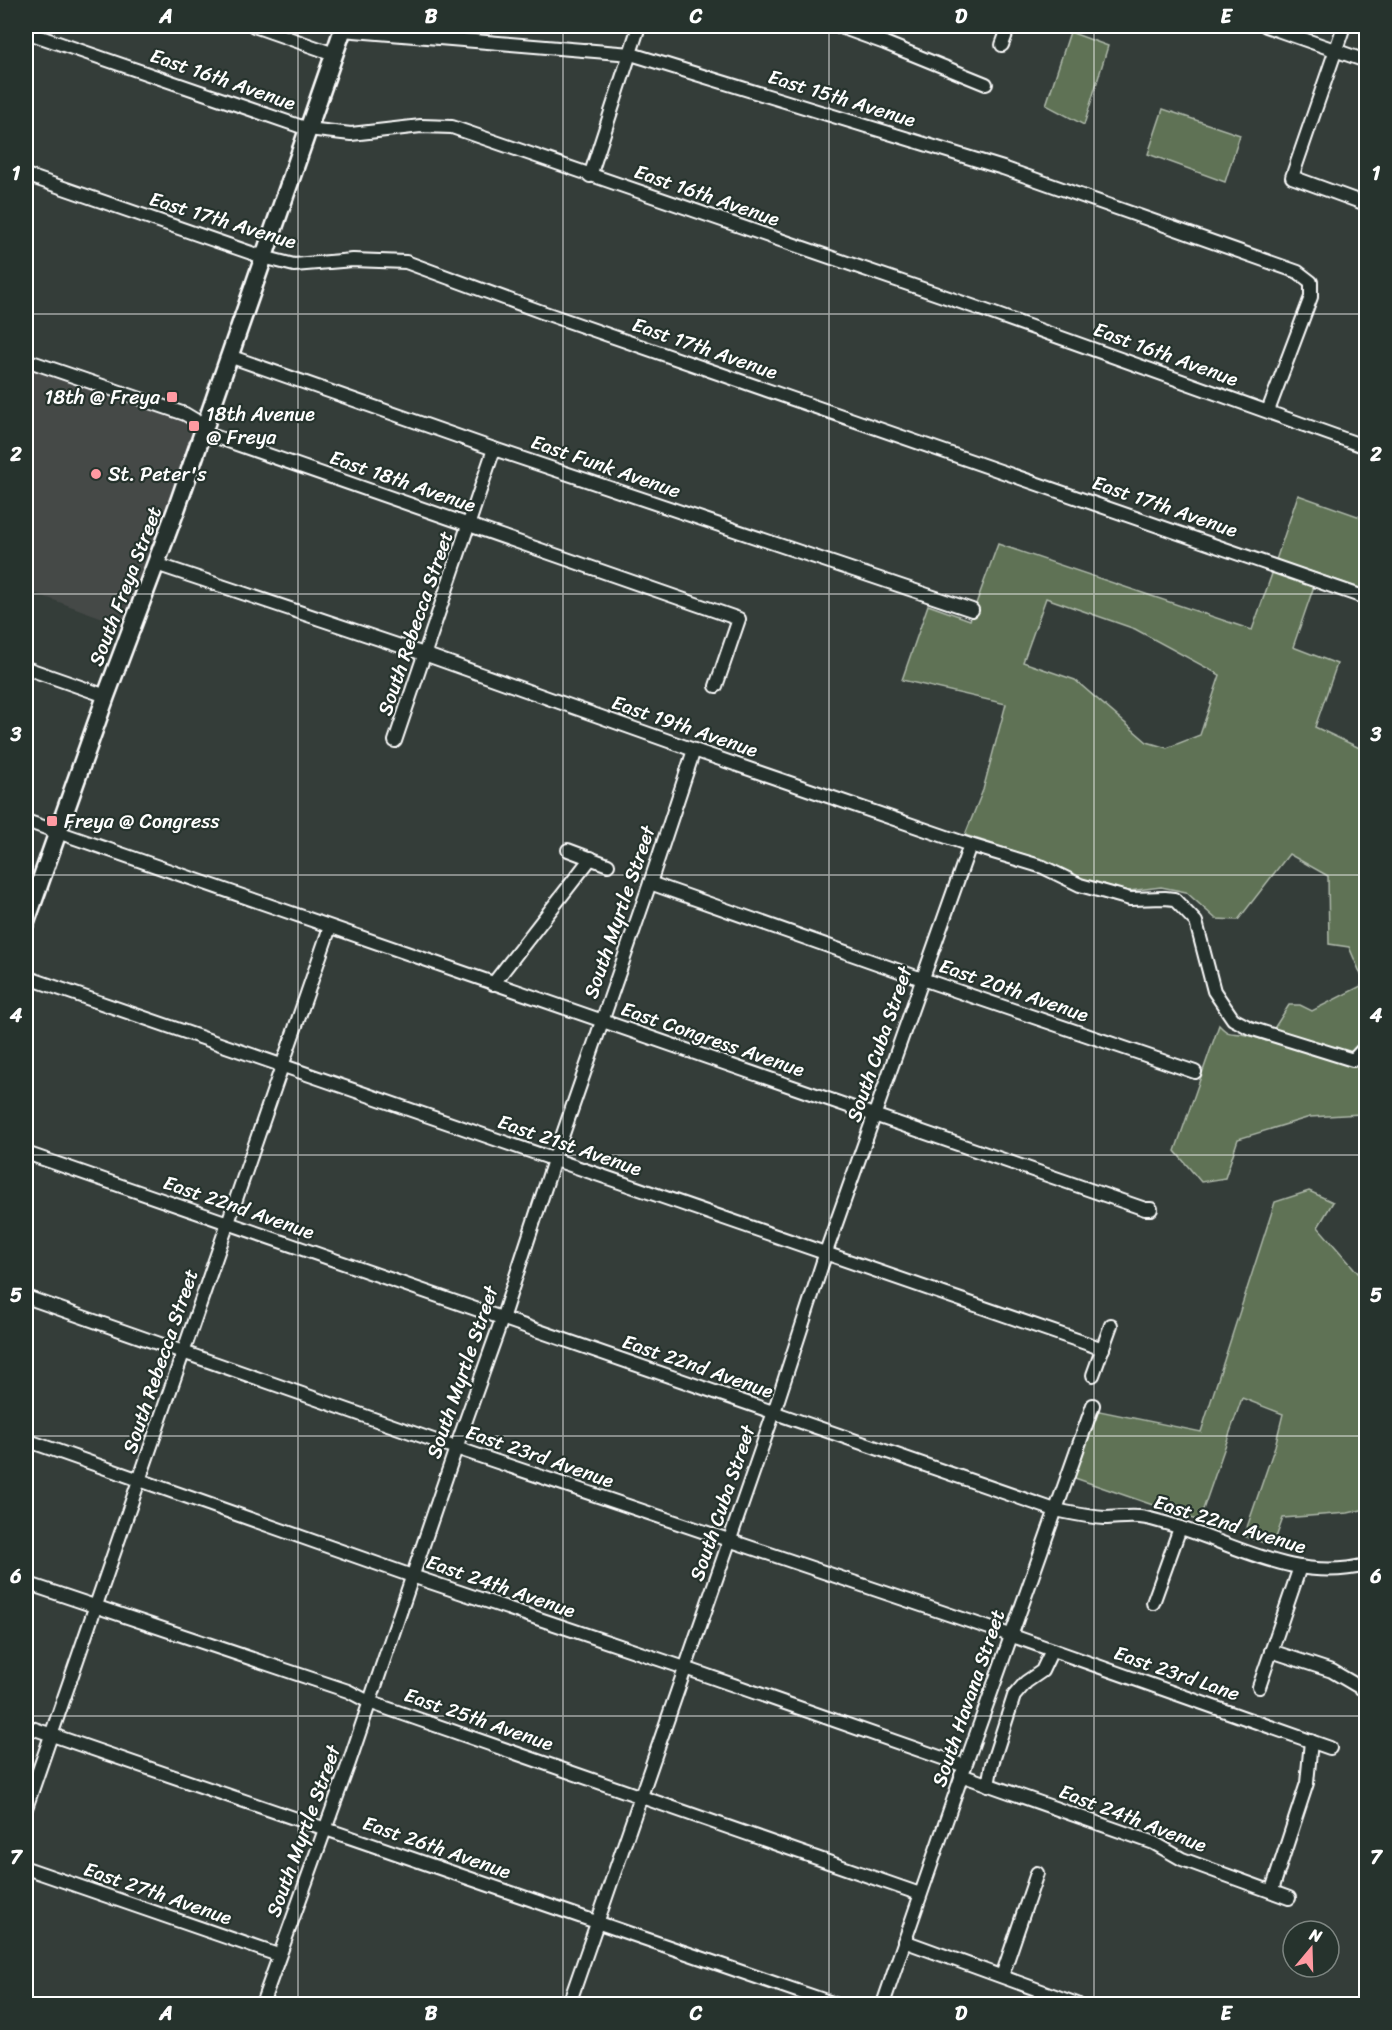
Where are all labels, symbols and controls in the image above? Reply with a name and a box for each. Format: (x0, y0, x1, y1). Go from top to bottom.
text: A (158, 0, 173, 34)
text: B (425, 0, 438, 34)
text: C (689, 0, 703, 34)
text: D (955, 0, 968, 34)
text: E (1220, 0, 1233, 34)
street label: East 16th Avenue (145, 38, 301, 121)
street label: East 15th Avenue (764, 59, 920, 138)
street label: East 16th Avenue (629, 154, 785, 237)
text: 1 (12, 156, 21, 191)
text: 1 (1372, 156, 1381, 191)
street label: East 17th Avenue (145, 182, 301, 260)
street label: East 17th Avenue (627, 307, 783, 390)
street label: East 16th Avenue (1088, 312, 1244, 397)
place label: 18th @ Freya (45, 380, 161, 415)
marker: 18th @ Freya (165, 390, 179, 404)
place label: 18th Avenue @ Freya (206, 397, 315, 455)
marker: 18th Avenue @ Freya (187, 419, 201, 433)
street label: East Funk Avenue (526, 424, 686, 508)
text: 2 (9, 437, 22, 472)
text: 2 (1369, 437, 1382, 472)
street label: East 18th Avenue (325, 440, 481, 523)
place label: St. Peter's (108, 457, 207, 492)
street label: East 17th Avenue (1087, 465, 1243, 548)
marker: St. Peter's (89, 467, 103, 481)
street label: South Freya Street (79, 501, 172, 671)
street label: South Rebecca Street (367, 526, 464, 720)
street label: East 19th Avenue (607, 685, 763, 768)
text: 3 (10, 717, 22, 752)
text: 3 (1370, 717, 1382, 752)
place label: Freya @ Congress (64, 804, 220, 839)
marker: Freya @ Congress (45, 814, 59, 828)
street label: South Myrtle Street (573, 820, 666, 1003)
street label: East 20th Avenue (934, 949, 1094, 1033)
street label: South Cuba Street (836, 961, 923, 1127)
street label: East Congress Avenue (616, 992, 810, 1087)
text: 4 (9, 998, 23, 1033)
text: 4 (1369, 998, 1383, 1033)
street label: East 21st Avenue (493, 1104, 647, 1187)
street label: East 22nd Avenue (158, 1165, 320, 1250)
street label: South Rebecca Street (112, 1264, 209, 1458)
text: 5 (10, 1278, 22, 1313)
text: 5 (1370, 1278, 1382, 1313)
street label: South Myrtle Street (416, 1280, 509, 1463)
street label: East 22nd Avenue (617, 1324, 779, 1409)
street label: East 23rd Avenue (461, 1415, 619, 1498)
street label: South Cuba Street (679, 1420, 766, 1586)
street label: East 22nd Avenue (1149, 1485, 1311, 1564)
street label: East 24th Avenue (421, 1545, 581, 1629)
text: 6 (9, 1559, 22, 1594)
text: 6 (1369, 1559, 1382, 1594)
street label: South Havana Street (922, 1604, 1015, 1792)
street label: East 23rd Lane (1109, 1636, 1245, 1711)
street label: East 25th Avenue (400, 1678, 558, 1761)
street label: South Myrtle Street (256, 1739, 351, 1922)
street label: East 24th Avenue (1054, 1774, 1212, 1863)
street label: East 26th Avenue (358, 1806, 516, 1889)
text: 7 (10, 1840, 23, 1875)
text: 7 (1370, 1840, 1383, 1875)
street label: East 27th Avenue (79, 1852, 237, 1935)
north arrow (1281, 1919, 1341, 1979)
text: N (1305, 1919, 1327, 1951)
text: A (158, 1996, 173, 2030)
text: B (425, 1996, 438, 2030)
text: C (689, 1996, 703, 2030)
text: D (955, 1996, 968, 2030)
text: E (1220, 1996, 1233, 2030)

